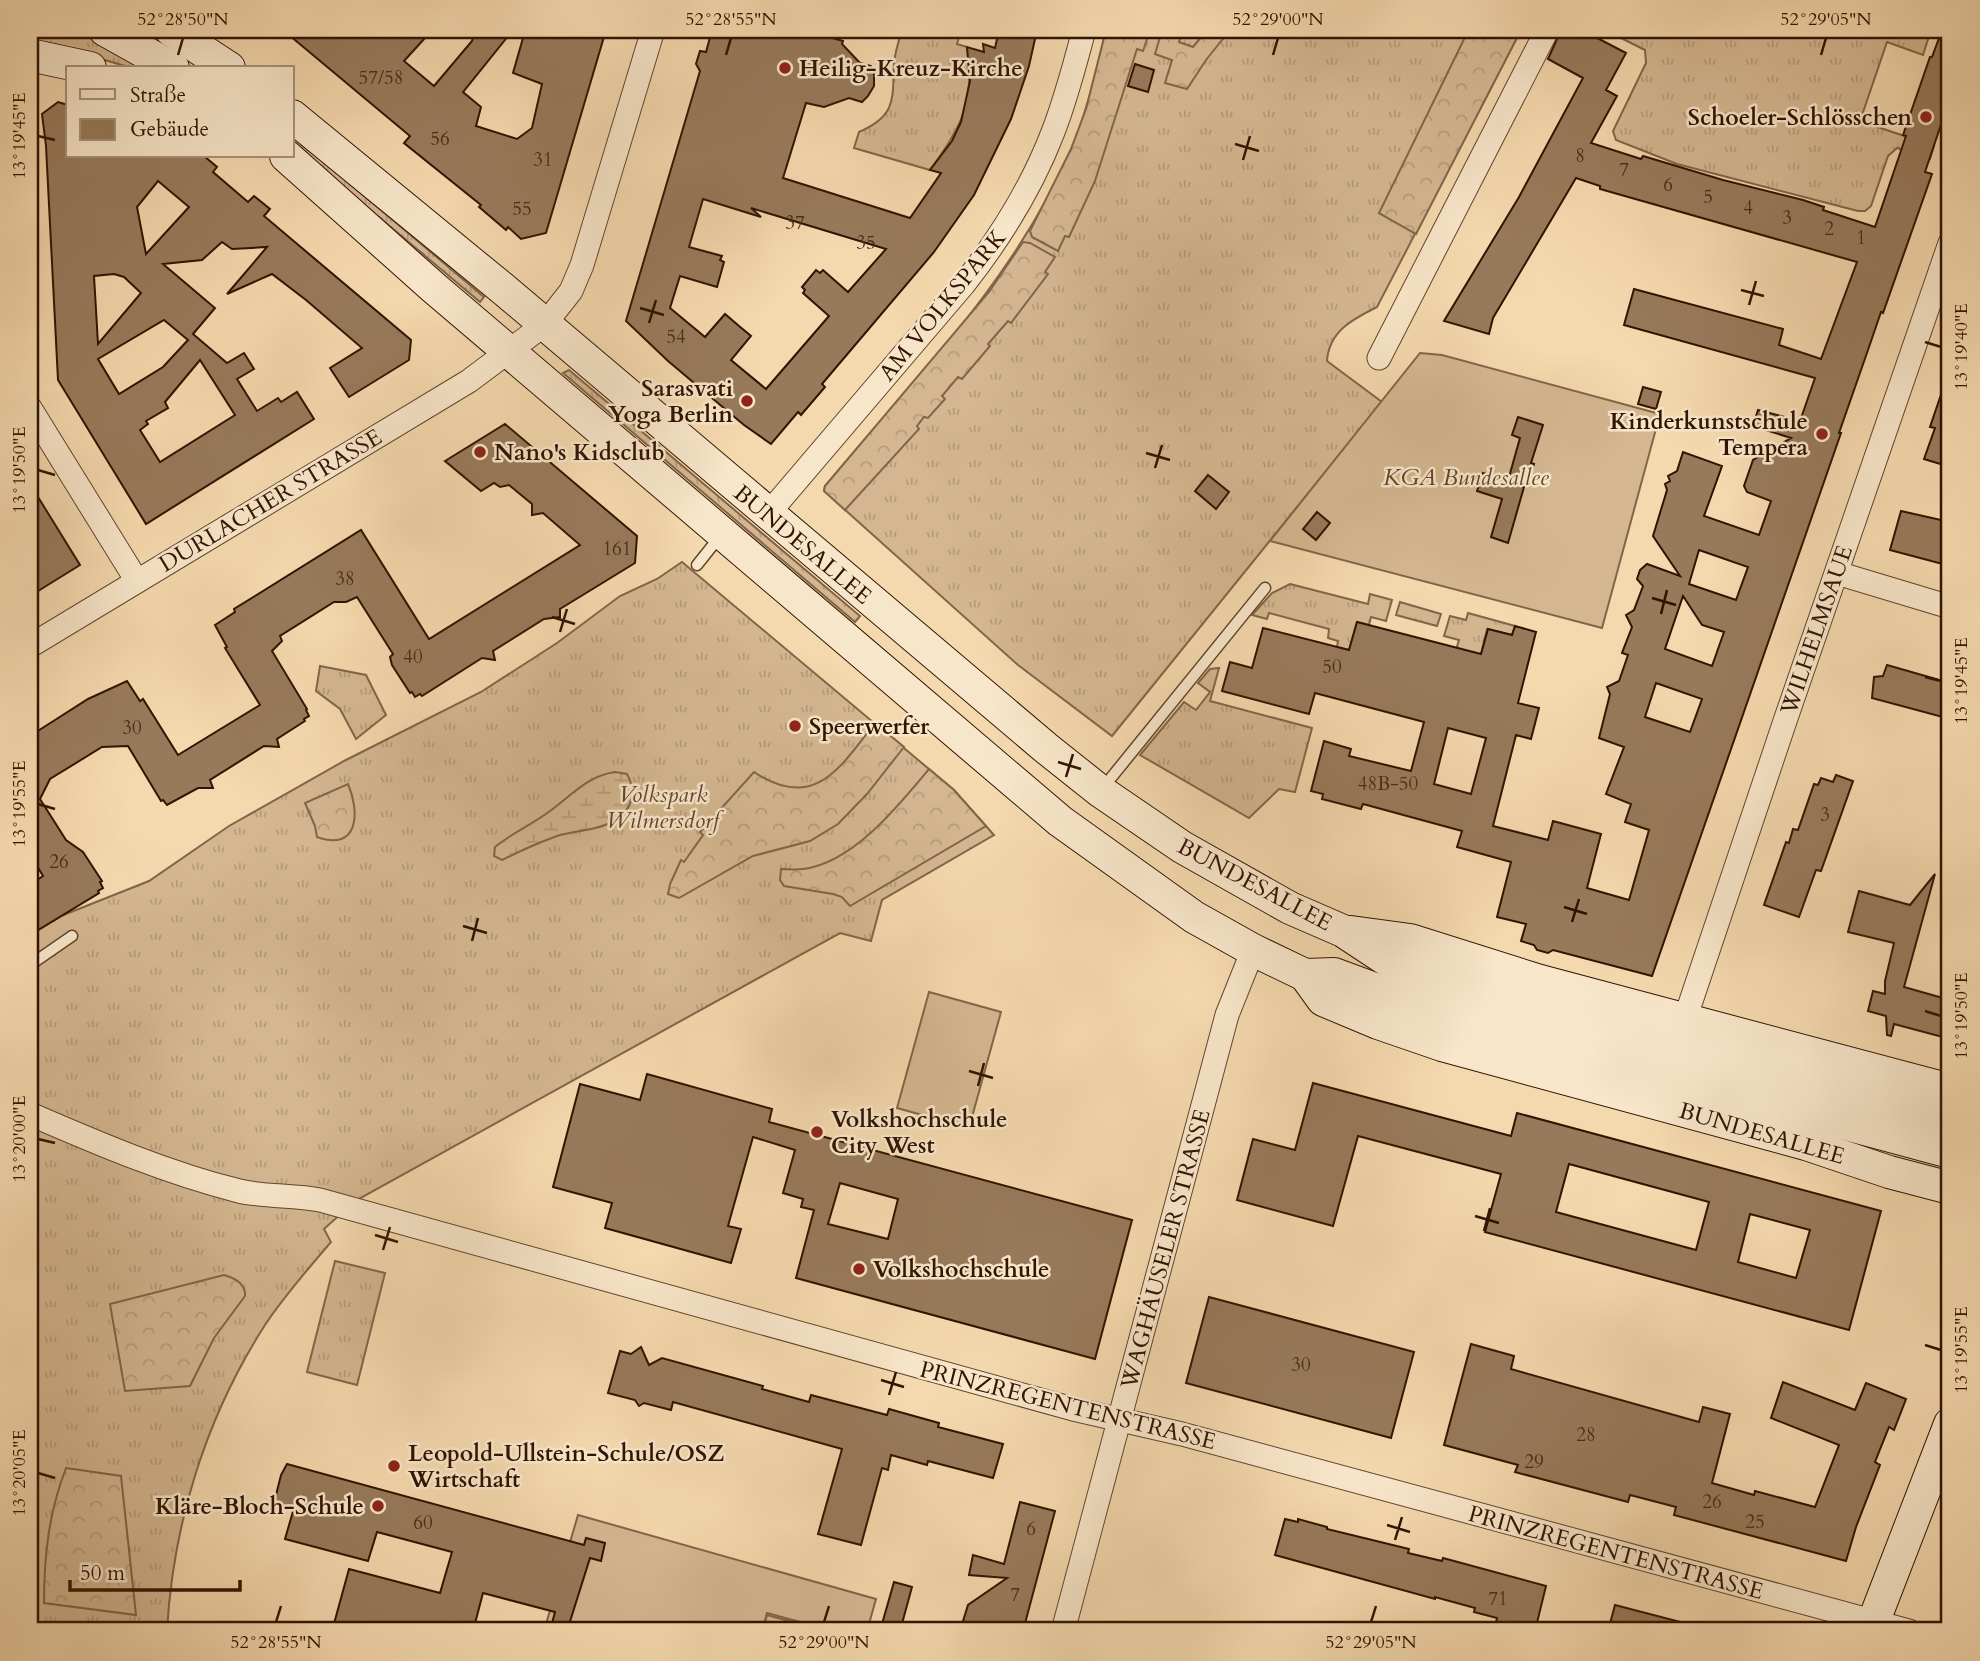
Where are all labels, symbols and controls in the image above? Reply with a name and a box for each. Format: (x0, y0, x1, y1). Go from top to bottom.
text: 52°28'50"N (137, 7, 229, 32)
text: 52°28'55"N (685, 7, 777, 32)
text: 52°29'00"N (1232, 7, 1324, 32)
text: 52°29'05"N (1780, 7, 1872, 32)
place label: Heilig-Kreuz-Kirche (799, 53, 1023, 84)
marker: Heilig-Kreuz-Kirche (777, 60, 793, 76)
house number: 57/58 (358, 65, 404, 91)
legend (66, 66, 294, 158)
text: Straße (130, 81, 186, 110)
text: 13°19'45"E (7, 92, 32, 180)
place label: Schoeler-Schlösschen (1688, 102, 1912, 133)
marker: Schoeler-Schlösschen (1918, 109, 1934, 125)
text: Gebäude (130, 115, 209, 144)
house number: 56 (430, 126, 450, 152)
house number: 8 (1575, 143, 1585, 169)
house number: 31 (533, 147, 553, 173)
house number: 7 (1619, 157, 1629, 183)
house number: 6 (1663, 172, 1673, 198)
house number: 5 (1703, 184, 1713, 210)
house number: 4 (1743, 195, 1753, 221)
house number: 55 (512, 196, 532, 222)
house number: 3 (1782, 205, 1792, 231)
house number: 37 (785, 210, 805, 236)
house number: 2 (1824, 216, 1834, 242)
street label: AM VOLKSPARK (872, 222, 1014, 388)
house number: 1 (1856, 225, 1866, 251)
house number: 35 (856, 230, 876, 256)
text: 13°19'40"E (1949, 303, 1974, 391)
house number: 54 (666, 324, 686, 350)
place label: Sarasvati Yoga Berlin (608, 373, 733, 430)
marker: Sarasvati Yoga Berlin (739, 393, 755, 409)
place label: Kinderkunstschule Tempera (1610, 406, 1809, 463)
street label: DURLACHER STRASSE (153, 422, 387, 579)
text: 13°19'50"E (7, 426, 32, 514)
marker: Kinderkunstschule Tempera (1814, 426, 1830, 442)
place label: Nano's Kidsclub (494, 437, 665, 468)
marker: Nano's Kidsclub (472, 444, 488, 460)
park label: KGA Bundesallee (1383, 462, 1549, 493)
street label: BUNDESALLEE (727, 478, 878, 611)
house number: 161 (602, 536, 632, 562)
street label: WILHELMSAUE (1773, 541, 1860, 720)
house number: 38 (335, 566, 355, 592)
text: 13°19'45"E (1949, 637, 1974, 725)
house number: 40 (403, 644, 423, 670)
house number: 50 (1322, 654, 1342, 680)
place label: Speerwerfer (809, 711, 930, 742)
house number: 30 (122, 715, 142, 741)
marker: Speerwerfer (787, 718, 803, 734)
text: 13°19'55"E (7, 760, 32, 848)
house number: 48B-50 (1358, 771, 1418, 797)
park label: Volkspark Wilmersdorf (606, 779, 725, 836)
house number: 3 (1820, 802, 1830, 828)
street label: BUNDESALLEE (1172, 831, 1338, 938)
house number: 26 (49, 849, 69, 875)
text: 13°19'50"E (1949, 972, 1974, 1060)
text: 13°20'00"E (7, 1095, 32, 1183)
street label: BUNDESALLEE (1675, 1095, 1848, 1172)
place label: Volkshochschule City West (831, 1104, 1008, 1161)
street label: WAGHÄUSELER STRASSE (1113, 1106, 1218, 1393)
marker: Volkshochschule City West (809, 1124, 825, 1140)
place label: Volkshochschule (873, 1254, 1050, 1285)
marker: Volkshochschule (851, 1261, 867, 1277)
text: 13°19'55"E (1949, 1306, 1974, 1394)
house number: 30 (1291, 1352, 1311, 1378)
street label: PRINZREGENTENSTRASSE (917, 1354, 1219, 1457)
house number: 28 (1576, 1422, 1596, 1448)
text: 13°20'05"E (7, 1429, 32, 1517)
place label: Leopold-Ullstein-Schule/OSZ Wirtschaft (407, 1438, 725, 1495)
house number: 29 (1524, 1449, 1544, 1475)
marker: Leopold-Ullstein-Schule/OSZ Wirtschaft (386, 1458, 402, 1474)
house number: 26 (1702, 1489, 1722, 1515)
place label: Kläre-Bloch-Schule (155, 1491, 364, 1522)
marker: Kläre-Bloch-Schule (370, 1498, 386, 1514)
street label: PRINZREGENTENSTRASSE (1465, 1498, 1767, 1607)
house number: 25 (1745, 1509, 1765, 1535)
house number: 60 (413, 1510, 433, 1536)
house number: 6 (1026, 1516, 1036, 1542)
scale bar (70, 1549, 240, 1593)
text: 50 m (80, 1559, 125, 1588)
house number: 7 (1010, 1582, 1020, 1608)
house number: 71 (1488, 1586, 1508, 1612)
text: 52°28'55"N (230, 1630, 322, 1655)
text: 52°29'00"N (778, 1630, 870, 1655)
text: 52°29'05"N (1325, 1630, 1417, 1655)

